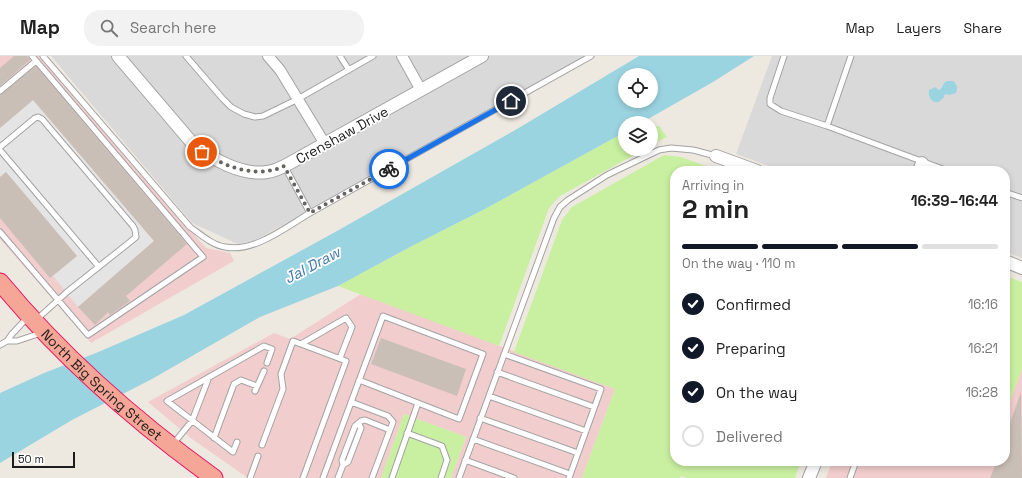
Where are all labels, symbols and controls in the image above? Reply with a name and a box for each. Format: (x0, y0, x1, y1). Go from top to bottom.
search box (84, 10, 364, 46)
text: Map (20, 15, 60, 40)
icon: search (98, 17, 120, 39)
text: Search here (130, 18, 216, 37)
text: Map (845, 19, 875, 37)
text: Layers (897, 19, 941, 37)
text: Share (963, 19, 1002, 37)
map controls (618, 68, 658, 156)
button: locate (618, 68, 658, 108)
pin (494, 84, 528, 118)
icon: home (500, 90, 522, 112)
street label: Crenshaw Drive (293, 102, 391, 168)
button: layers (618, 116, 658, 156)
pin (185, 135, 219, 169)
icon: bag (191, 141, 213, 163)
courier (369, 149, 409, 189)
icon: bike (378, 158, 400, 180)
text: Arriving in (682, 177, 744, 194)
text: 16:39–16:44 (911, 191, 998, 210)
text: 2 min (682, 192, 749, 226)
water label: Jal Draw (281, 241, 345, 288)
text: On the way · 110 m (682, 255, 795, 272)
icon: check (682, 293, 704, 315)
text: Confirmed (716, 295, 791, 314)
text: 16:16 (968, 296, 998, 313)
street label: North Big Spring Street (37, 325, 166, 444)
icon: check (682, 337, 704, 359)
text: Preparing (716, 339, 786, 358)
text: 16:21 (968, 340, 998, 357)
icon: check (682, 381, 704, 403)
text: On the way (716, 383, 797, 402)
text: 16:28 (965, 384, 998, 401)
text: Delivered (716, 427, 783, 446)
scale bar (12, 450, 75, 469)
text: 50 m (18, 452, 44, 466)

